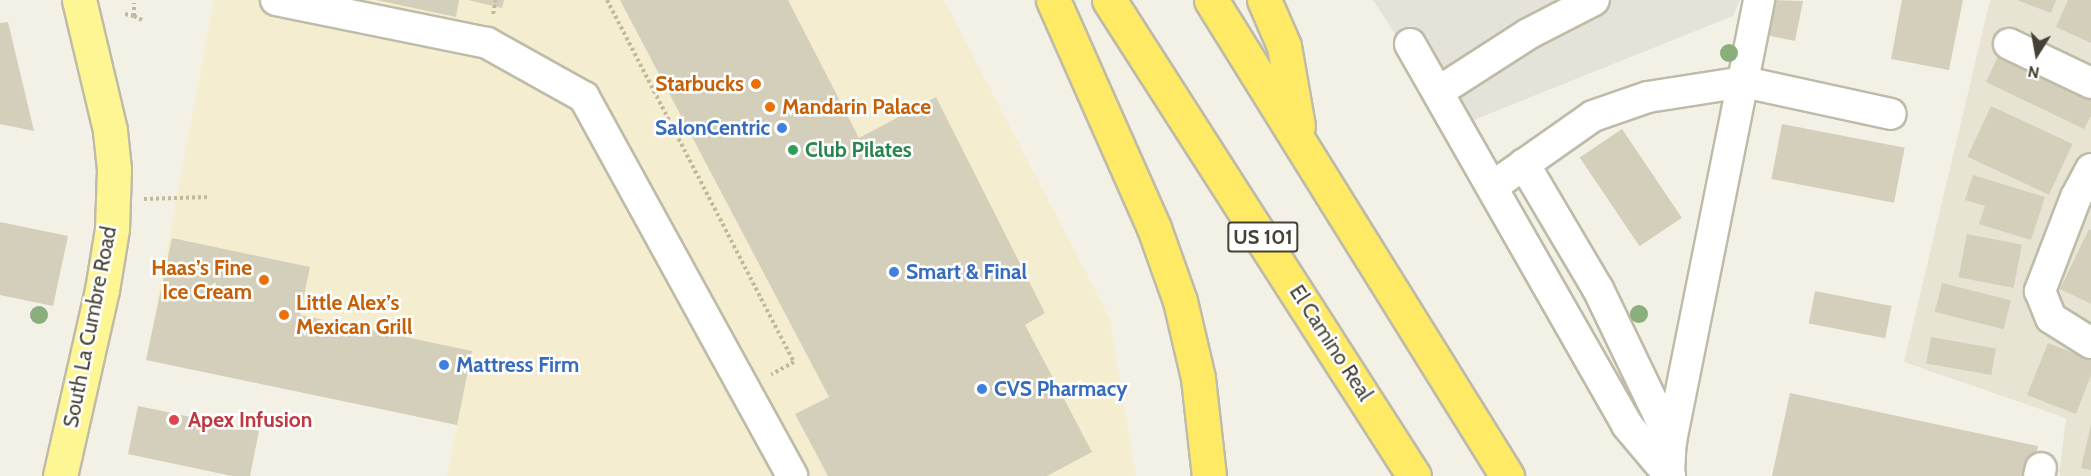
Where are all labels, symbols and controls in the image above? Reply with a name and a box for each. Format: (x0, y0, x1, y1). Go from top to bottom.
north arrow (2007, 24, 2067, 84)
text: N (2026, 62, 2041, 83)
place label: Starbucks (655, 71, 744, 97)
marker: Starbucks (749, 77, 763, 91)
place label: Mandarin Palace (782, 94, 931, 120)
marker: Mandarin Palace (763, 100, 777, 114)
place label: SalonCentric (655, 115, 770, 141)
marker: SalonCentric (775, 121, 789, 135)
place label: Club Pilates (805, 137, 912, 163)
marker: Club Pilates (786, 143, 800, 157)
road number: US 101 (1227, 220, 1299, 254)
street label: South La Cumbre Road (58, 224, 122, 430)
place label: Haas’s Fine Ice Cream (151, 255, 252, 305)
place label: Smart & Final (906, 259, 1027, 285)
marker: Smart & Final (887, 265, 901, 279)
marker: Haas’s Fine Ice Cream (257, 273, 271, 287)
street label: El Camino Real (1284, 280, 1378, 406)
place label: Little Alex’s Mexican Grill (296, 290, 412, 340)
marker: Little Alex’s Mexican Grill (277, 308, 291, 322)
place label: Mattress Firm (456, 352, 579, 378)
marker: Mattress Firm (437, 358, 451, 372)
place label: CVS Pharmacy (994, 376, 1128, 402)
marker: CVS Pharmacy (975, 382, 989, 396)
place label: Apex Infusion (188, 407, 312, 433)
marker: Apex Infusion (165, 411, 183, 429)

